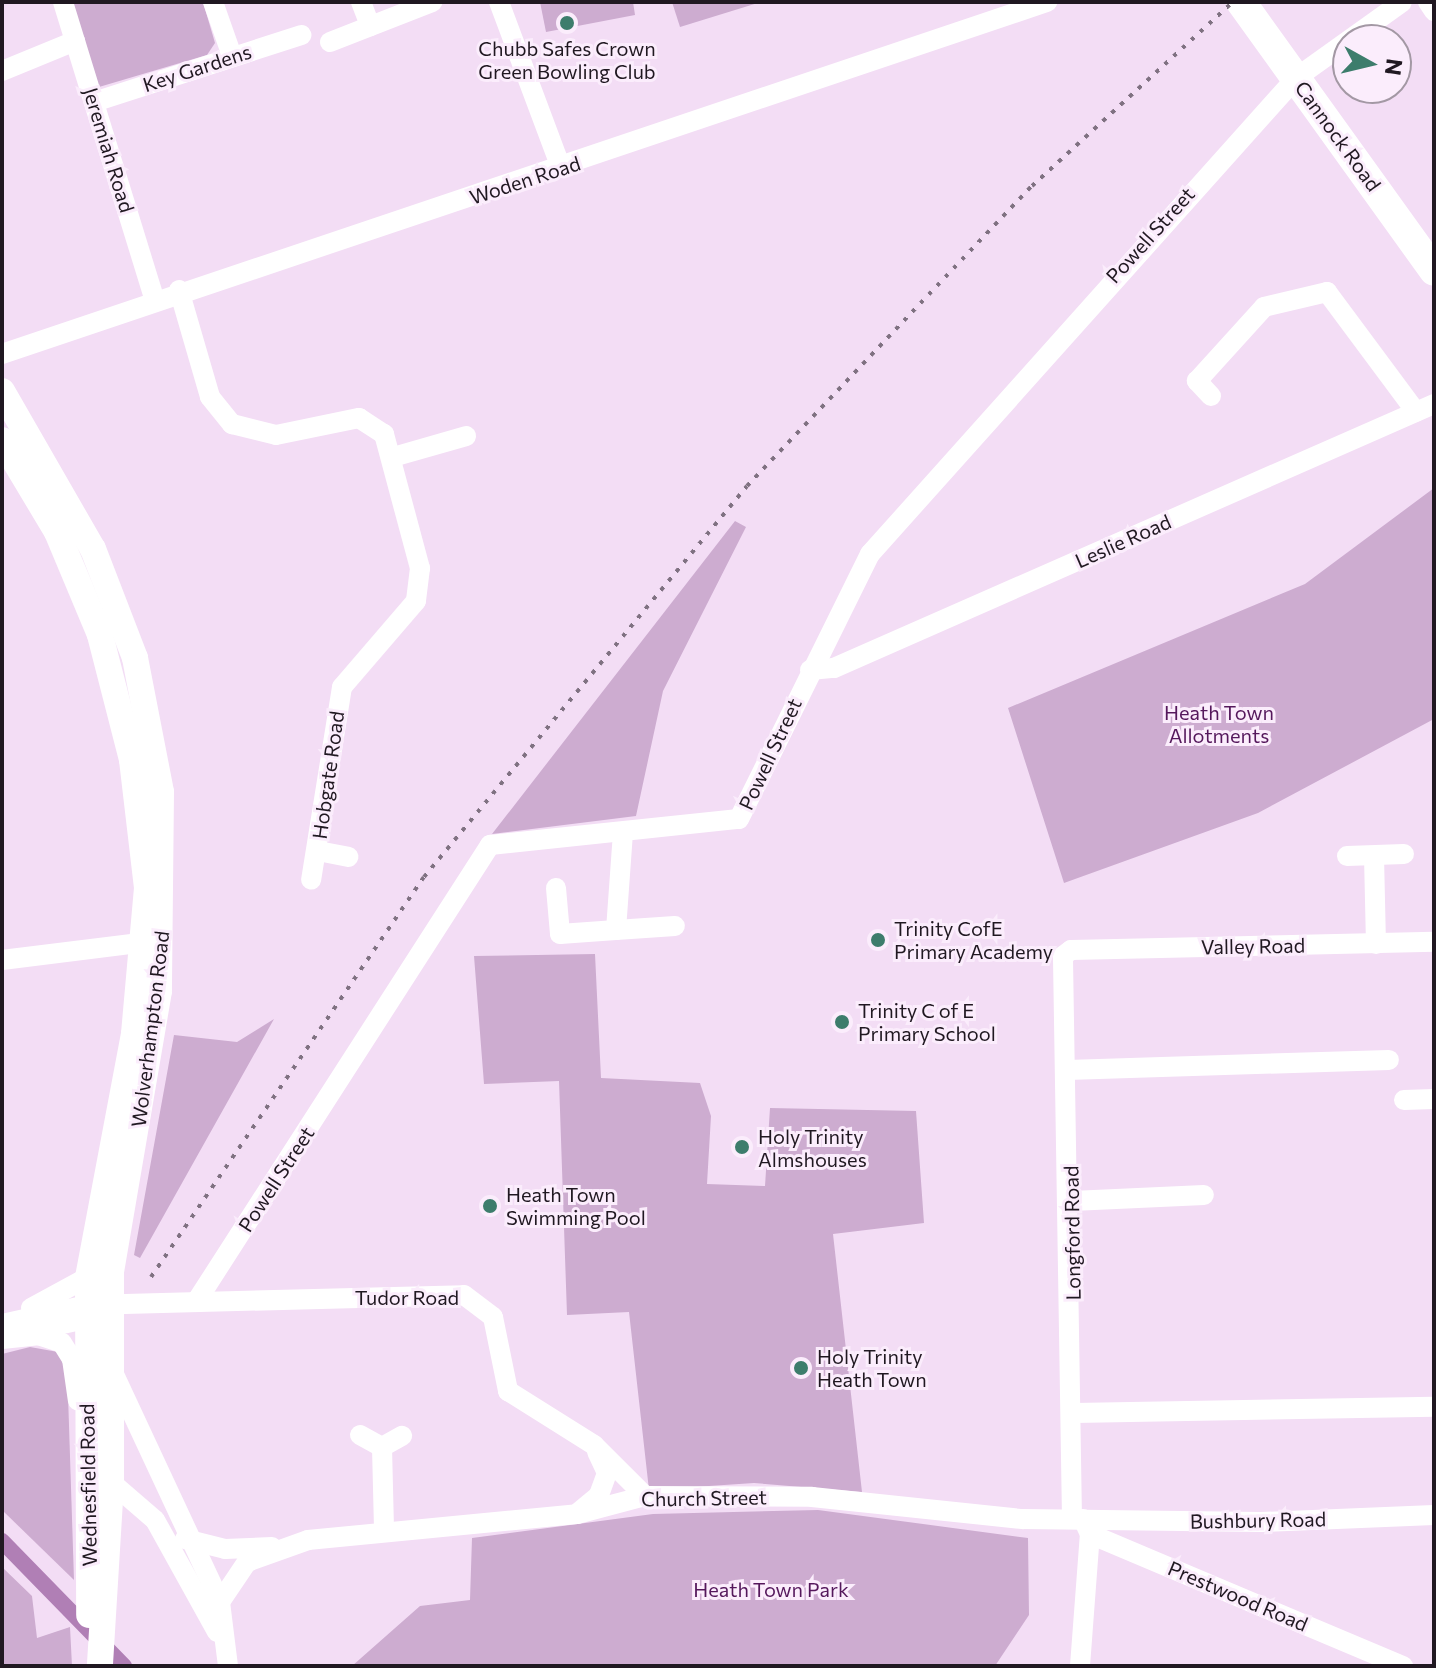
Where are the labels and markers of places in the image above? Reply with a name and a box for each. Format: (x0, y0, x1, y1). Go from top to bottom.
marker: Chubb Safes Crown Green Bowling Club (558, 14, 576, 32)
place label: Chubb Safes Crown Green Bowling Club (478, 36, 656, 83)
place label: Trinity CofE Primary Academy (894, 916, 1053, 963)
marker: Trinity CofE Primary Academy (869, 931, 887, 949)
place label: Trinity C of E Primary School (858, 998, 996, 1045)
marker: Trinity C of E Primary School (833, 1013, 851, 1031)
place label: Holy Trinity Almshouses (758, 1124, 867, 1171)
marker: Holy Trinity Almshouses (733, 1138, 751, 1156)
place label: Heath Town Swimming Pool (506, 1182, 646, 1229)
marker: Heath Town Swimming Pool (481, 1197, 499, 1215)
place label: Holy Trinity Heath Town (817, 1344, 927, 1391)
marker: Holy Trinity Heath Town (792, 1359, 810, 1377)

